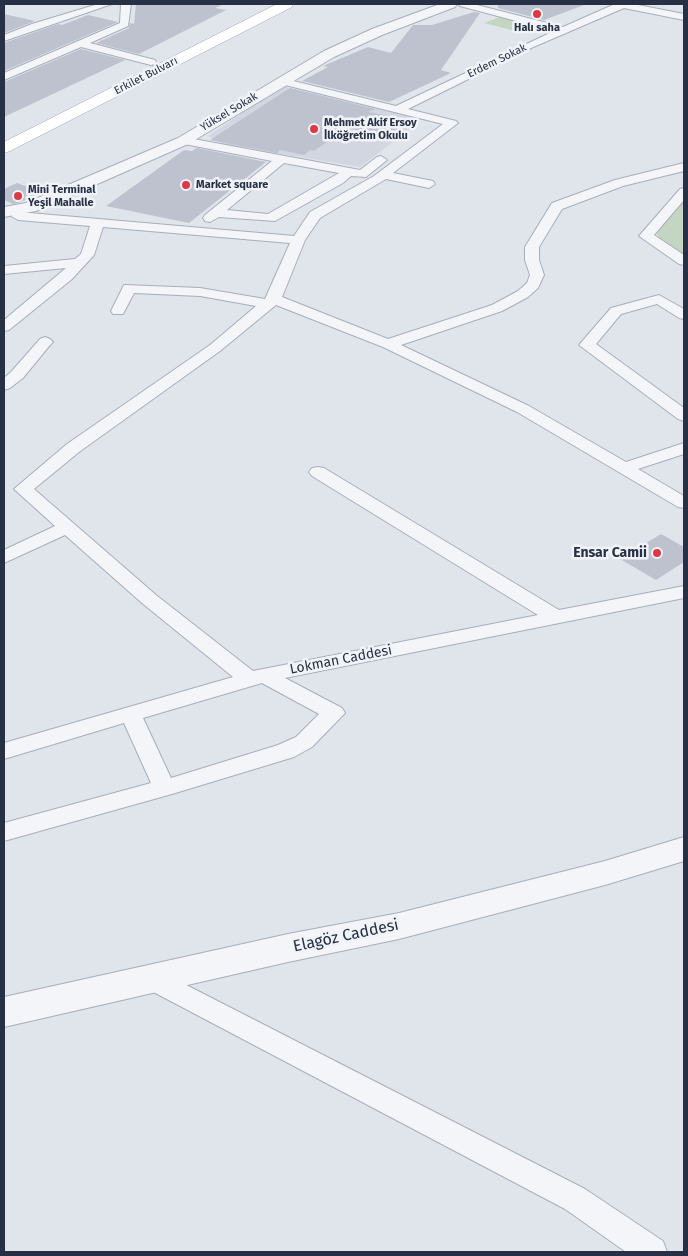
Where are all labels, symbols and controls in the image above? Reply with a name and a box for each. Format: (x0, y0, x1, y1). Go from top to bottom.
marker: Halı saha (531, 8, 543, 20)
place label: Halı saha (514, 21, 560, 35)
street label: Erdem Sokak (465, 41, 529, 81)
street label: Erkilet Bulvarı (112, 54, 180, 98)
street label: Yüksel Sokak (198, 90, 260, 134)
place label: Mehmet Akif Ersoy İlköğretim Okulu (324, 116, 417, 142)
marker: Mehmet Akif Ersoy İlköğretim Okulu (308, 123, 320, 135)
place label: Market square (196, 178, 268, 192)
marker: Market square (180, 179, 192, 191)
place label: Mini Terminal Yeşil Mahalle (28, 183, 96, 209)
marker: Mini Terminal Yeşil Mahalle (12, 190, 24, 202)
place label: Ensar Camii (573, 545, 647, 561)
marker: Ensar Camii (651, 547, 663, 559)
street label: Lokman Caddesi (289, 642, 393, 678)
street label: Elagöz Caddesi (291, 915, 401, 957)

